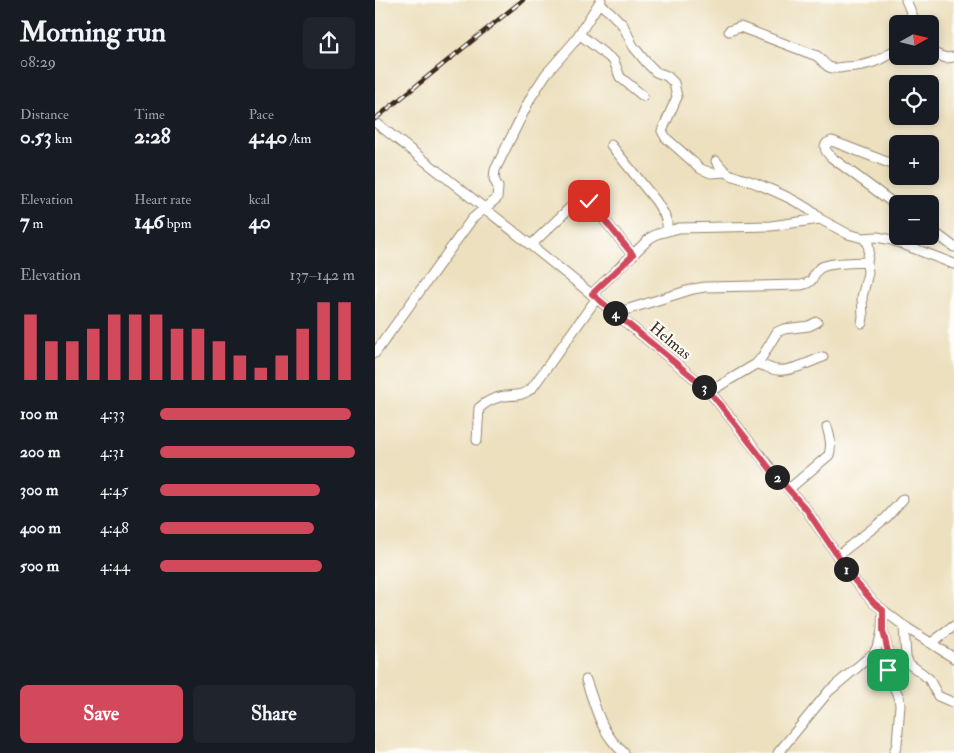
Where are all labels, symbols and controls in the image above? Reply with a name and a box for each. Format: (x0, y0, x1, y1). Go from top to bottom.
text: Morning run (20, 15, 166, 50)
north arrow (889, 15, 939, 65)
map controls (889, 15, 939, 245)
button: share (303, 17, 355, 69)
text: 08:29 (20, 52, 56, 72)
button: locate (889, 75, 939, 125)
text: Distance (20, 106, 69, 123)
text: Time (134, 106, 165, 123)
text: Pace (249, 106, 274, 123)
text: 0.53 (20, 123, 52, 150)
text: 2:28 (134, 123, 171, 150)
text: 4:40 (249, 123, 287, 150)
text: km (52, 130, 72, 147)
text: /km (287, 130, 311, 147)
button: + (889, 135, 939, 185)
pin (568, 180, 610, 222)
icon: check (575, 187, 603, 215)
text: Elevation (20, 191, 73, 208)
text: Heart rate (134, 191, 191, 208)
text: kcal (249, 191, 270, 208)
button: − (889, 195, 939, 245)
text: 7 (20, 208, 30, 235)
text: 146 (134, 208, 164, 235)
text: 40 (249, 208, 271, 235)
text: m (30, 215, 43, 232)
text: bpm (164, 215, 192, 232)
text: Elevation (20, 265, 81, 285)
text: 137–142 m (289, 265, 355, 285)
pin: 4 (603, 300, 627, 326)
text: 4 (612, 305, 619, 322)
street label: Helmas (645, 318, 695, 364)
pin: 3 (691, 374, 717, 400)
text: 3 (702, 379, 707, 396)
text: 100 m (20, 404, 58, 424)
text: 4:33 (100, 404, 125, 424)
text: 200 m (20, 442, 60, 462)
text: 4:31 (100, 442, 124, 462)
pin: 2 (765, 464, 789, 490)
text: 2 (774, 469, 781, 486)
text: 300 m (20, 480, 58, 500)
text: 4:45 (100, 480, 128, 500)
text: 400 m (20, 518, 61, 538)
text: 4:48 (100, 518, 129, 538)
text: 500 m (20, 556, 59, 576)
text: 4:44 (100, 556, 130, 576)
pin: 1 (833, 556, 859, 582)
text: 1 (844, 561, 849, 578)
pin (867, 649, 909, 691)
icon: arrive (874, 656, 902, 684)
button: Save (20, 685, 183, 743)
button: Share (193, 685, 355, 743)

